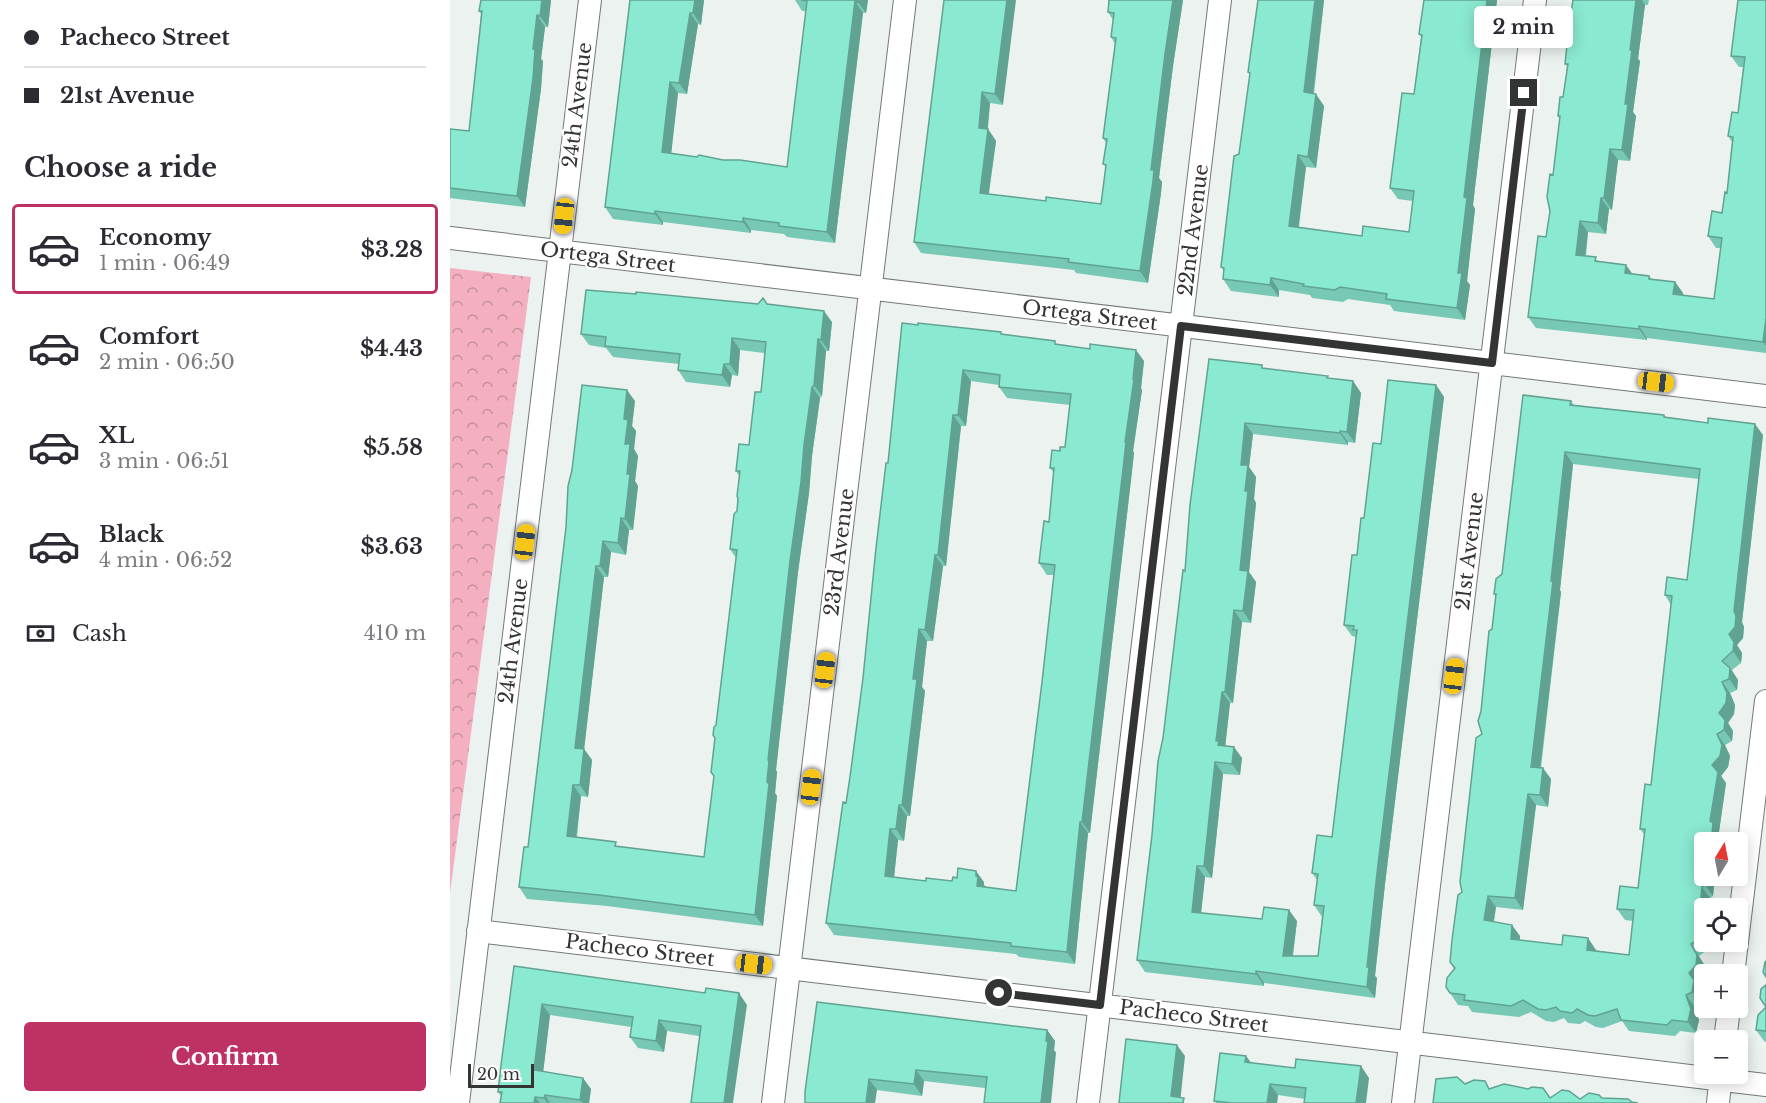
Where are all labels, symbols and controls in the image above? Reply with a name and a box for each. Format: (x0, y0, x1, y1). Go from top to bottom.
callout: 2 min (1474, 6, 1574, 48)
text: 2 min (1492, 15, 1555, 39)
text: Pacheco Street (60, 24, 230, 51)
street label: 24th Avenue (557, 41, 597, 169)
route end (1510, 79, 1537, 106)
text: 21st Avenue (60, 82, 195, 109)
text: Choose a ride (24, 151, 217, 184)
street label: 22nd Avenue (1173, 163, 1213, 297)
car (553, 197, 575, 235)
icon: car (27, 222, 81, 276)
text: Economy (99, 224, 211, 251)
text: $3.28 (361, 236, 423, 263)
street label: Ortega Street (539, 237, 677, 277)
text: 1 min · 06:49 (99, 251, 230, 275)
street label: Ortega Street (1021, 295, 1159, 335)
icon: car (27, 321, 81, 375)
text: Comfort (99, 323, 199, 350)
text: $4.43 (360, 335, 423, 362)
text: 2 min · 06:50 (99, 350, 235, 374)
car (1637, 371, 1675, 393)
icon: car (27, 420, 81, 474)
text: XL (99, 422, 134, 449)
text: $5.58 (363, 434, 423, 461)
text: 3 min · 06:51 (99, 449, 229, 473)
street label: 23rd Avenue (819, 487, 859, 617)
street label: 21st Avenue (1450, 490, 1488, 612)
icon: car (27, 519, 81, 573)
text: Black (99, 521, 164, 548)
car (514, 523, 536, 561)
text: $3.63 (361, 533, 423, 560)
text: 4 min · 06:52 (99, 548, 232, 572)
street label: 24th Avenue (493, 577, 533, 705)
icon: cash (24, 617, 57, 650)
text: Cash (72, 620, 127, 647)
text: 410 m (364, 621, 426, 645)
car (814, 651, 836, 689)
car (1443, 657, 1465, 695)
car (800, 768, 822, 806)
north arrow (1694, 832, 1748, 886)
map controls (1694, 832, 1748, 1084)
button: locate (1694, 898, 1748, 952)
street label: Pacheco Street (564, 929, 716, 971)
car (735, 953, 773, 975)
button: + (1694, 964, 1748, 1018)
route start (985, 979, 1012, 1006)
street label: Pacheco Street (1118, 995, 1270, 1037)
button: Confirm (24, 1022, 426, 1091)
button: − (1694, 1030, 1748, 1084)
scale bar (468, 1061, 534, 1088)
text: 20 m (477, 1064, 520, 1084)

